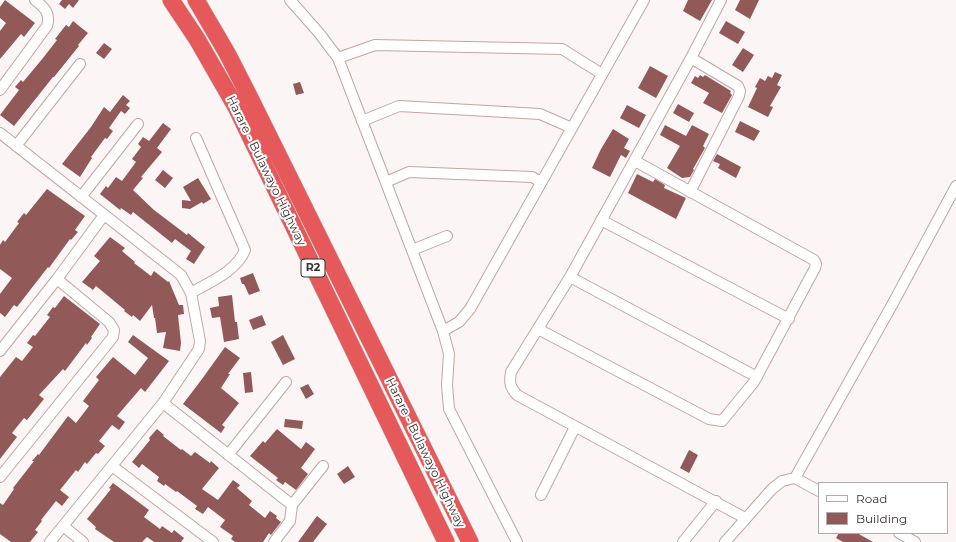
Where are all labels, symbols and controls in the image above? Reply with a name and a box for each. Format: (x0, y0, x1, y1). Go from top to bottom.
street label: Harare - Bulawayo Highway (223, 94, 309, 248)
road number: R2 (301, 259, 325, 277)
street label: Harare - Bulawayo Highway (382, 376, 468, 530)
legend (818, 482, 948, 534)
text: Road (856, 491, 887, 506)
text: Building (856, 511, 907, 526)

